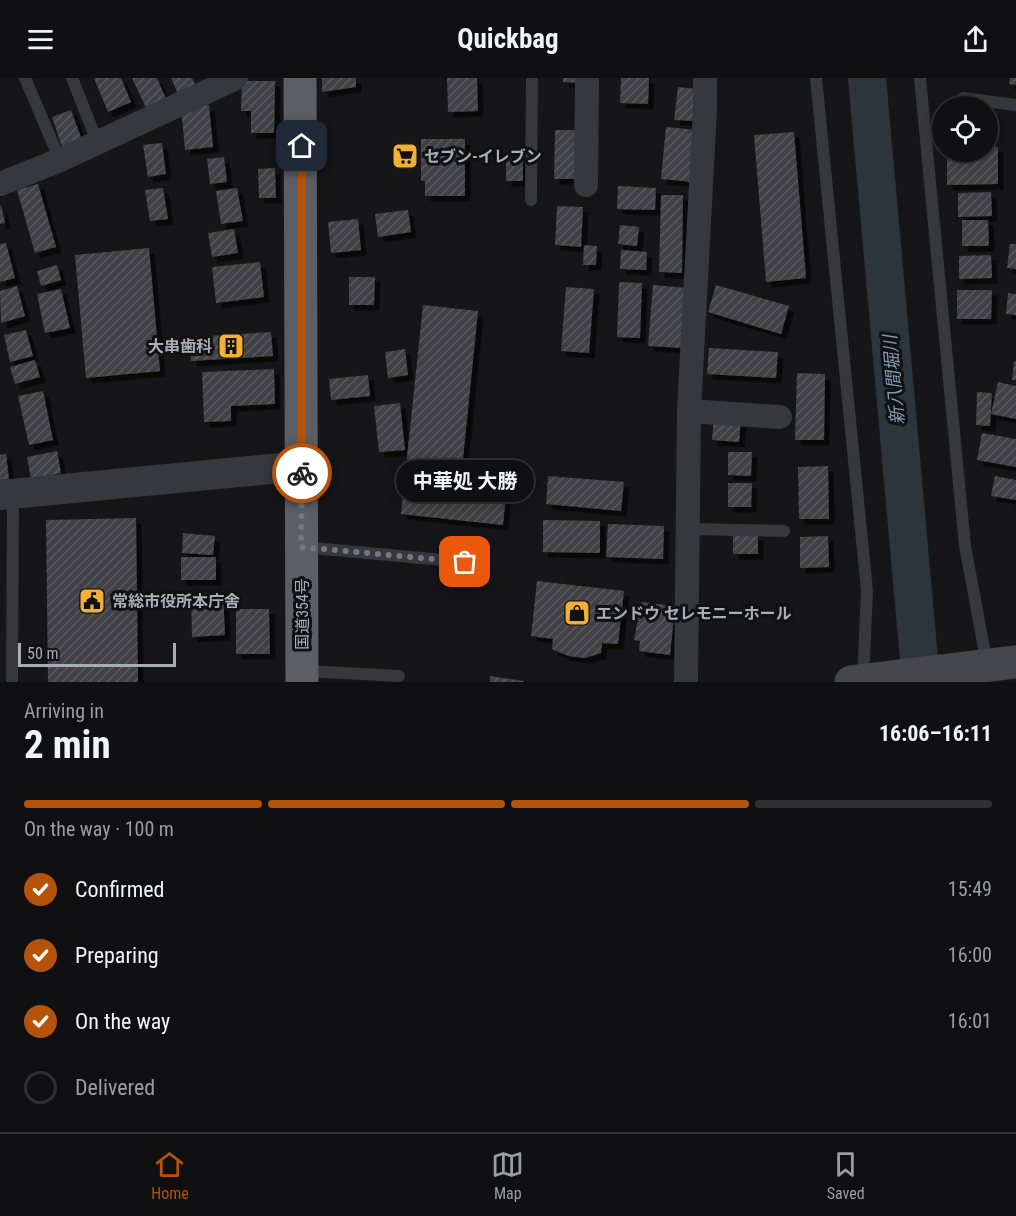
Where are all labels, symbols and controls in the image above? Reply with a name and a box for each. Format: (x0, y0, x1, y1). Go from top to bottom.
icon: menu (24, 23, 57, 56)
text: Quickbag (457, 23, 559, 55)
icon: share (959, 23, 992, 56)
map controls (932, 96, 998, 162)
button: locate (932, 96, 998, 162)
pin (276, 120, 327, 171)
icon: home (285, 129, 318, 162)
supermarket icon: セブン-イレブン (390, 141, 420, 171)
place label: セブン-イレブン (424, 147, 542, 166)
building icon: 大串歯科 (216, 331, 246, 361)
water label: 新八間堀川 (879, 332, 908, 426)
place label: 大串歯科 (148, 337, 212, 356)
courier (272, 443, 332, 503)
icon: bike (286, 457, 319, 490)
callout: 中華処 大勝 (396, 460, 534, 502)
text: 中華処 大勝 (413, 469, 517, 493)
pin (439, 536, 490, 587)
icon: bag (448, 545, 481, 578)
street label: 国道354号 (293, 578, 312, 650)
public building icon: 常総市役所本庁舎 (77, 586, 107, 616)
place label: 常総市役所本庁舎 (112, 592, 240, 611)
shop icon: エンドウ セレモニーホール (562, 598, 592, 628)
place label: エンドウ セレモニーホール (596, 604, 792, 623)
scale bar (18, 640, 176, 668)
text: 50 m (27, 644, 59, 663)
text: Arriving in (24, 699, 104, 723)
text: 16:06–16:11 (879, 721, 992, 746)
text: 2 min (24, 722, 111, 768)
text: On the way · 100 m (24, 817, 174, 841)
icon: check (24, 873, 57, 906)
text: Confirmed (75, 877, 164, 902)
text: 15:49 (948, 877, 992, 901)
icon: check (24, 939, 57, 972)
text: Preparing (75, 943, 159, 968)
text: 16:00 (948, 943, 992, 967)
icon: check (24, 1005, 57, 1038)
text: On the way (75, 1009, 170, 1034)
text: 16:01 (948, 1009, 992, 1033)
text: Delivered (75, 1075, 155, 1100)
tab: Home (151, 1148, 189, 1203)
tab: Map (491, 1148, 524, 1203)
tab: Saved (827, 1148, 865, 1203)

